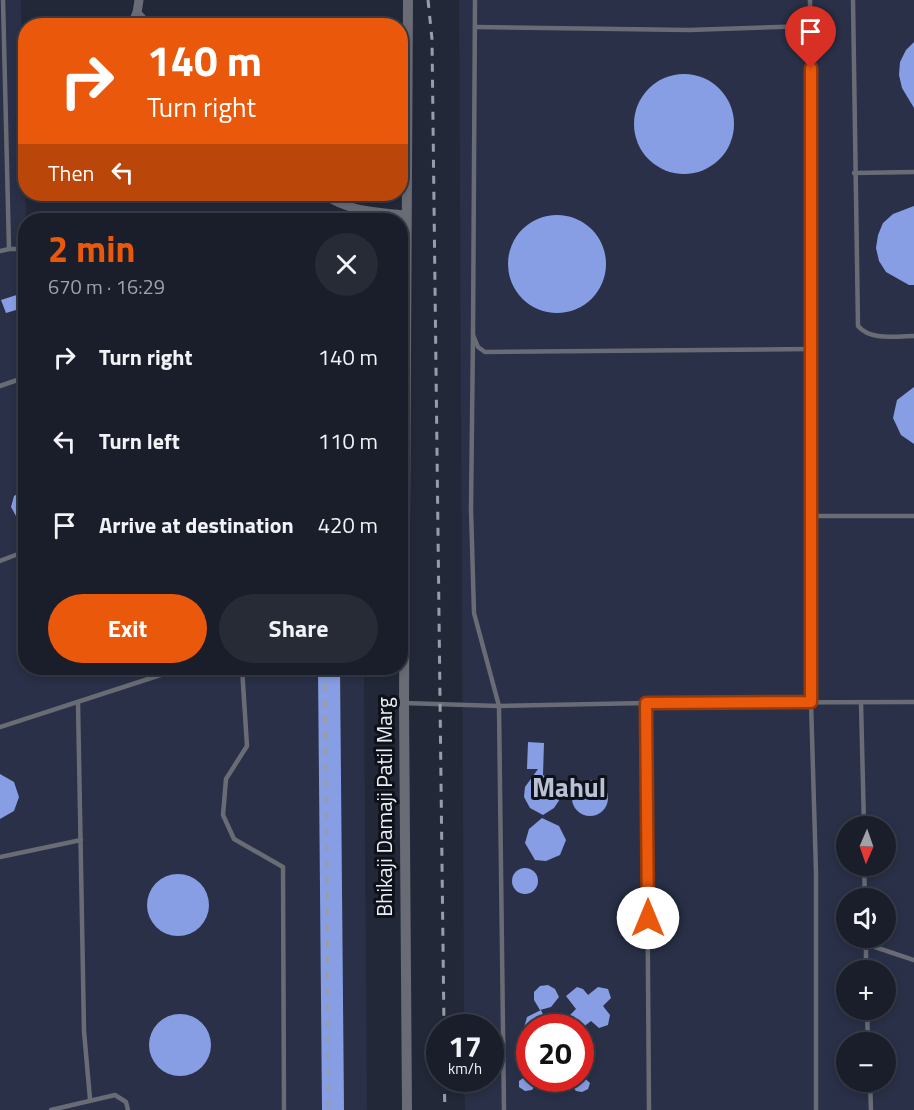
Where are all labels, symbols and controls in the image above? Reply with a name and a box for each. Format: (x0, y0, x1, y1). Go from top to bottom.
pin (785, 6, 836, 68)
icon: arrive (794, 15, 827, 48)
text: 140 m (147, 28, 262, 92)
icon: right (48, 42, 126, 120)
text: Turn right (147, 86, 256, 127)
text: Then (48, 156, 94, 190)
icon: left (106, 156, 139, 189)
text: 2 min (48, 221, 135, 276)
button: close (315, 233, 378, 296)
text: 670 m · 16:29 (48, 271, 165, 302)
text: Turn right (99, 340, 193, 374)
text: 140 m (318, 340, 378, 374)
icon: right (48, 341, 81, 374)
text: Turn left (99, 424, 180, 458)
text: 110 m (318, 424, 378, 458)
icon: left (48, 425, 81, 458)
text: Arrive at destination (99, 508, 294, 542)
text: 420 m (318, 508, 378, 542)
icon: arrive (48, 509, 81, 542)
button: Exit (48, 594, 207, 663)
button: Share (219, 594, 378, 663)
street label: Bhikaji Damaji Patil Marg (368, 697, 400, 917)
district label: Mahul (532, 766, 606, 807)
north arrow (836, 816, 896, 876)
map controls (836, 816, 896, 1092)
position arrow (616, 886, 680, 950)
button: sound (836, 888, 896, 948)
button: + (836, 960, 896, 1020)
speed limit sign: 20 (516, 1014, 594, 1092)
text: 17 (448, 1023, 482, 1069)
button: − (836, 1032, 896, 1092)
text: km/h (448, 1057, 482, 1080)

